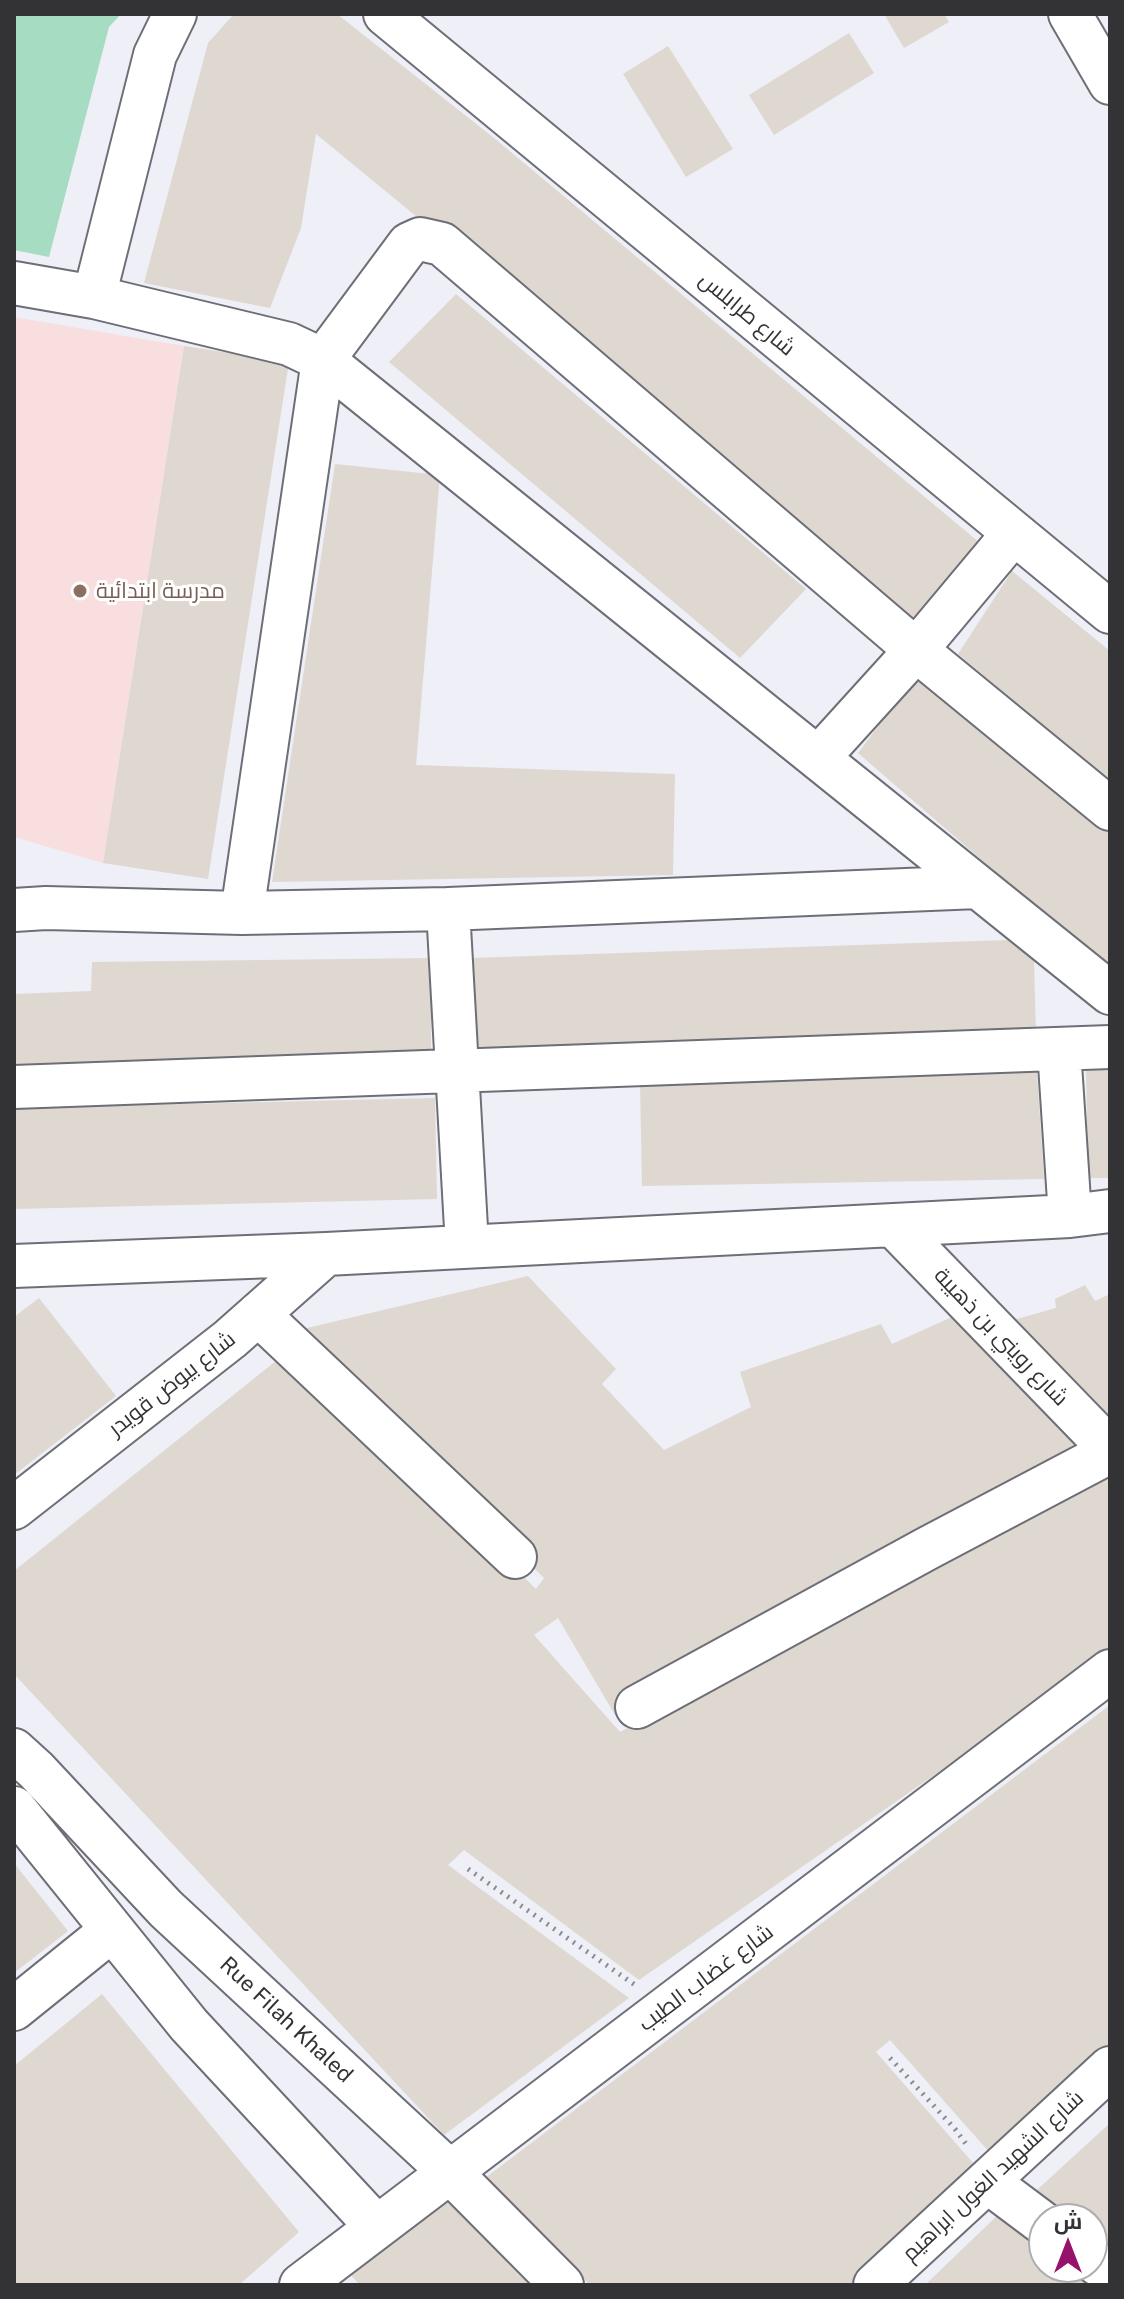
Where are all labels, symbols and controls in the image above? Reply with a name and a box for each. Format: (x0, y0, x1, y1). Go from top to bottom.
street label: شارع طرابلس (694, 266, 800, 362)
place label: مدرسة ابتدائية (96, 578, 225, 604)
marker: مدرسة ابتدائية (71, 582, 89, 600)
street label: شارع رويني بن ذهيبة (928, 1262, 1074, 1412)
street label: شارع بيوض قويدر (103, 1326, 241, 1442)
street label: شارع غضاب الطيب (633, 1919, 779, 2037)
street label: Rue Filah Khaled (214, 1952, 358, 2088)
street label: شارع الشهيد الغول ابراهيم (897, 2085, 1089, 2267)
north arrow (1028, 2203, 1108, 2283)

